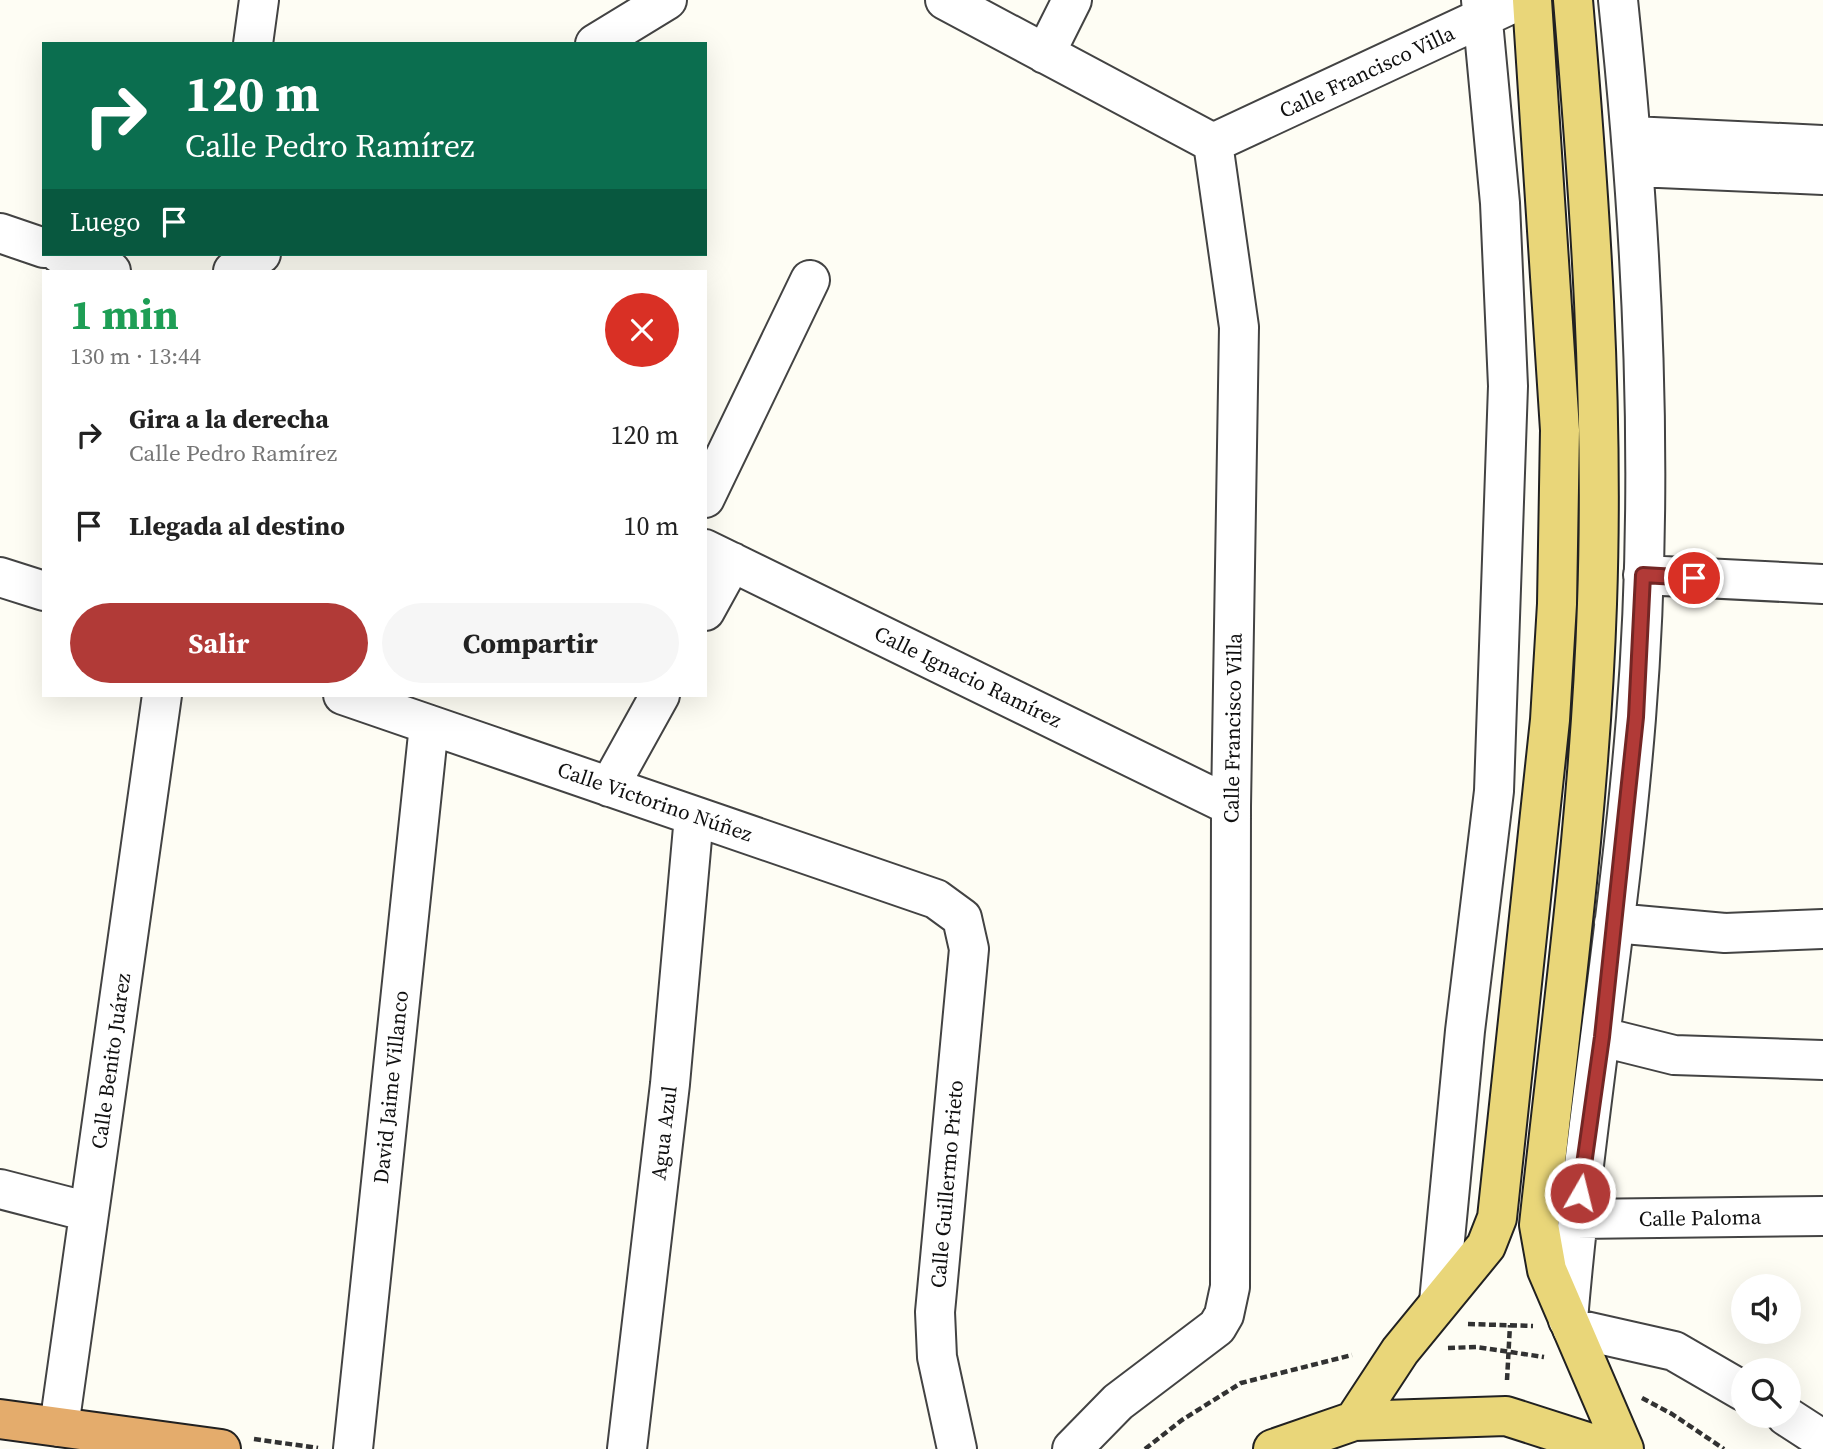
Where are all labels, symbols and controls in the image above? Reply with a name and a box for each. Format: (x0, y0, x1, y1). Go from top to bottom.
street label: Calle Francisco Villa (1274, 18, 1459, 125)
text: 120 m (185, 60, 320, 127)
icon: right (70, 70, 161, 161)
text: Calle Pedro Ramírez (185, 124, 475, 168)
icon: arrive (155, 203, 193, 241)
text: Luego (70, 204, 141, 240)
text: 1 min (70, 285, 179, 343)
button: close (605, 293, 679, 367)
text: 130 m · 13:44 (70, 340, 201, 372)
text: Gira a la derecha (129, 401, 329, 437)
icon: right (70, 416, 108, 454)
text: 120 m (611, 417, 679, 453)
text: Calle Pedro Ramírez (129, 437, 337, 469)
icon: arrive (70, 507, 108, 545)
text: Llegada al destino (129, 508, 345, 544)
text: 10 m (624, 508, 679, 544)
pin (1664, 548, 1724, 608)
icon: arrive (1675, 559, 1713, 597)
button: Salir (70, 603, 368, 683)
button: Compartir (382, 603, 679, 683)
street label: Calle Ignacio Ramírez (870, 619, 1067, 735)
street label: Calle Francisco Villa (1216, 632, 1249, 823)
street label: Calle Victorino Núñez (554, 755, 757, 849)
street label: Calle Benito Juárez (84, 971, 137, 1151)
street label: David Jaime Villanco (366, 989, 415, 1185)
street label: Calle Guillermo Prieto (923, 1079, 970, 1289)
street label: Agua Azul (643, 1084, 684, 1182)
position arrow (1543, 1156, 1617, 1230)
street label: Calle Paloma (1638, 1202, 1762, 1233)
map controls (1731, 1274, 1801, 1428)
button: sound (1731, 1274, 1801, 1344)
button: search (1731, 1358, 1801, 1428)

